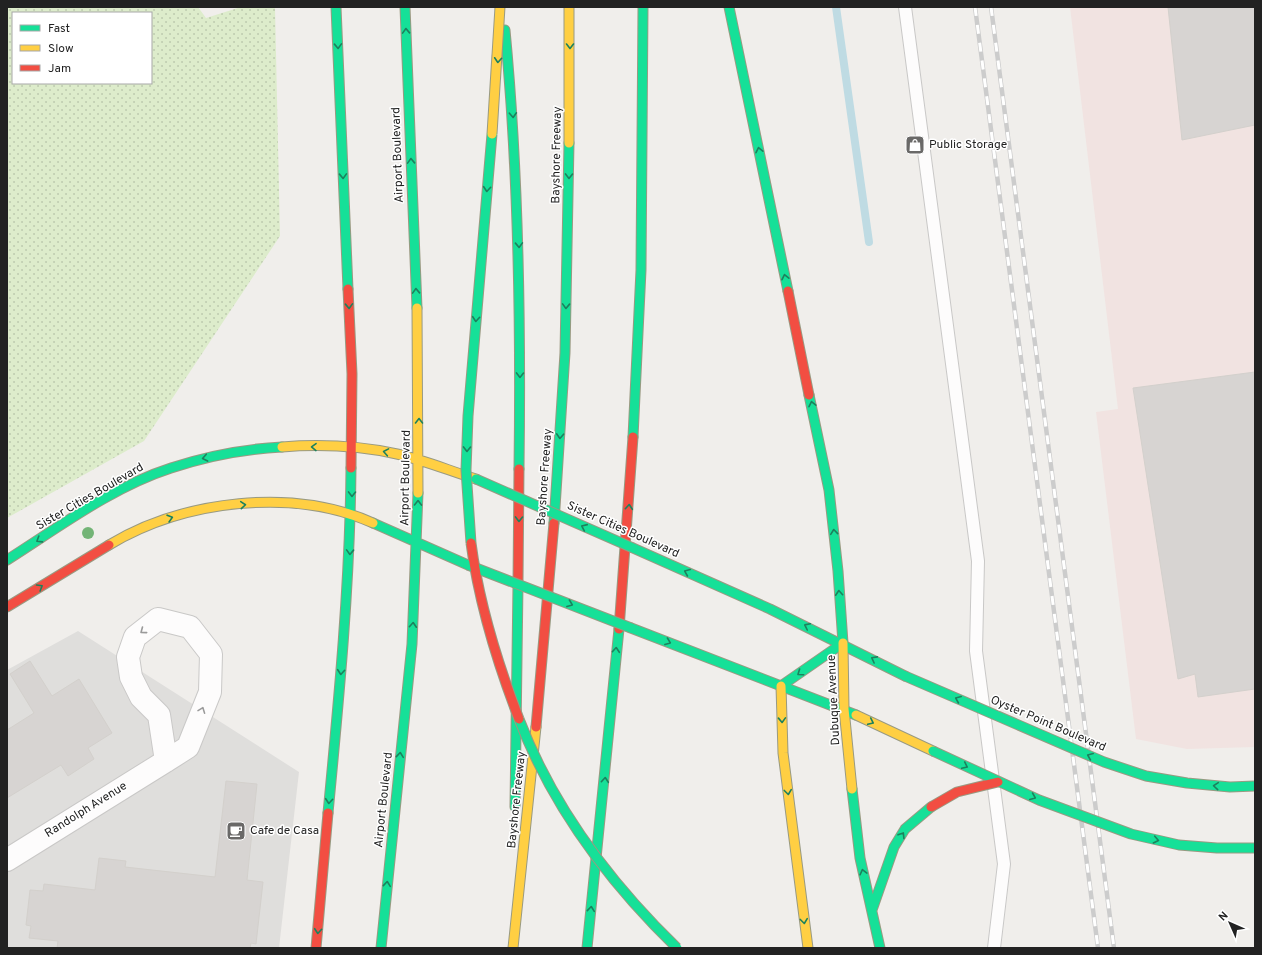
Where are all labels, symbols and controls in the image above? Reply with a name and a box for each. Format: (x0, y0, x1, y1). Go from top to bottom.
legend (12, 12, 152, 84)
text: Fast (48, 21, 70, 37)
one-way arrow (401, 28, 410, 34)
text: Slow (48, 41, 74, 57)
one-way arrow (333, 43, 342, 49)
one-way arrow (566, 43, 574, 49)
one-way arrow (493, 57, 502, 63)
text: Jam (48, 61, 71, 77)
street label: Bayshore Freeway (548, 106, 566, 204)
street label: Airport Boulevard (388, 107, 408, 203)
one-way arrow (509, 112, 517, 118)
shop icon: Public Storage (904, 134, 926, 156)
place label: Public Storage (929, 137, 1007, 153)
one-way arrow (755, 147, 763, 153)
one-way arrow (406, 158, 415, 164)
one-way arrow (339, 173, 348, 179)
one-way arrow (565, 173, 573, 179)
one-way arrow (483, 186, 492, 193)
one-way arrow (515, 242, 523, 248)
one-way arrow (781, 274, 790, 280)
one-way arrow (411, 288, 420, 294)
one-way arrow (345, 303, 353, 309)
one-way arrow (562, 303, 570, 309)
one-way arrow (471, 316, 480, 322)
one-way arrow (516, 372, 524, 378)
one-way arrow (808, 401, 816, 408)
one-way arrow (415, 418, 423, 424)
street label: Bayshore Freeway (534, 428, 556, 526)
street label: Airport Boulevard (397, 430, 415, 526)
one-way arrow (555, 433, 564, 439)
one-way arrow (311, 443, 317, 451)
one-way arrow (463, 446, 471, 452)
one-way arrow (383, 448, 389, 457)
one-way arrow (202, 454, 208, 462)
street label: Sister Cities Boulevard (33, 460, 147, 534)
one-way arrow (347, 491, 356, 497)
street label: Sister Cities Boulevard (564, 498, 682, 562)
one-way arrow (240, 500, 246, 509)
one-way arrow (414, 500, 422, 506)
one-way arrow (624, 504, 633, 510)
one-way arrow (167, 514, 173, 522)
one-way arrow (515, 516, 523, 522)
one-way arrow (581, 524, 589, 532)
one-way arrow (830, 529, 839, 535)
one-way arrow (36, 535, 43, 543)
one-way arrow (346, 549, 354, 555)
one-way arrow (683, 568, 690, 576)
one-way arrow (36, 584, 43, 591)
one-way arrow (835, 590, 844, 596)
one-way arrow (566, 600, 573, 608)
one-way arrow (408, 622, 417, 628)
one-way arrow (804, 623, 812, 631)
one-way arrow (140, 626, 147, 634)
one-way arrow (664, 638, 671, 646)
one-way arrow (612, 647, 621, 653)
street label: Dubuque Avenue (824, 654, 844, 746)
one-way arrow (871, 657, 878, 664)
one-way arrow (798, 668, 805, 675)
one-way arrow (337, 669, 346, 675)
street label: Oyster Point Boulevard (988, 692, 1108, 756)
one-way arrow (955, 695, 962, 703)
one-way arrow (198, 707, 206, 714)
one-way arrow (778, 717, 786, 723)
one-way arrow (866, 717, 874, 725)
street label: Airport Boulevard (371, 751, 397, 849)
street label: Bayshore Freeway (504, 751, 530, 849)
one-way arrow (396, 752, 405, 758)
one-way arrow (1087, 753, 1095, 761)
one-way arrow (961, 761, 968, 769)
one-way arrow (600, 777, 609, 783)
street label: Randolph Avenue (42, 778, 130, 842)
one-way arrow (1213, 782, 1219, 791)
one-way arrow (783, 789, 792, 795)
one-way arrow (1029, 792, 1037, 800)
one-way arrow (325, 798, 334, 804)
cafe icon: Cafe de Casa (225, 820, 247, 842)
place label: Cafe de Casa (250, 823, 319, 839)
one-way arrow (897, 832, 904, 839)
one-way arrow (1153, 835, 1159, 843)
one-way arrow (859, 869, 868, 876)
one-way arrow (383, 881, 392, 887)
north arrow (1210, 903, 1250, 943)
one-way arrow (587, 906, 596, 912)
text: N (1216, 909, 1231, 924)
one-way arrow (799, 918, 808, 924)
one-way arrow (313, 928, 322, 934)

